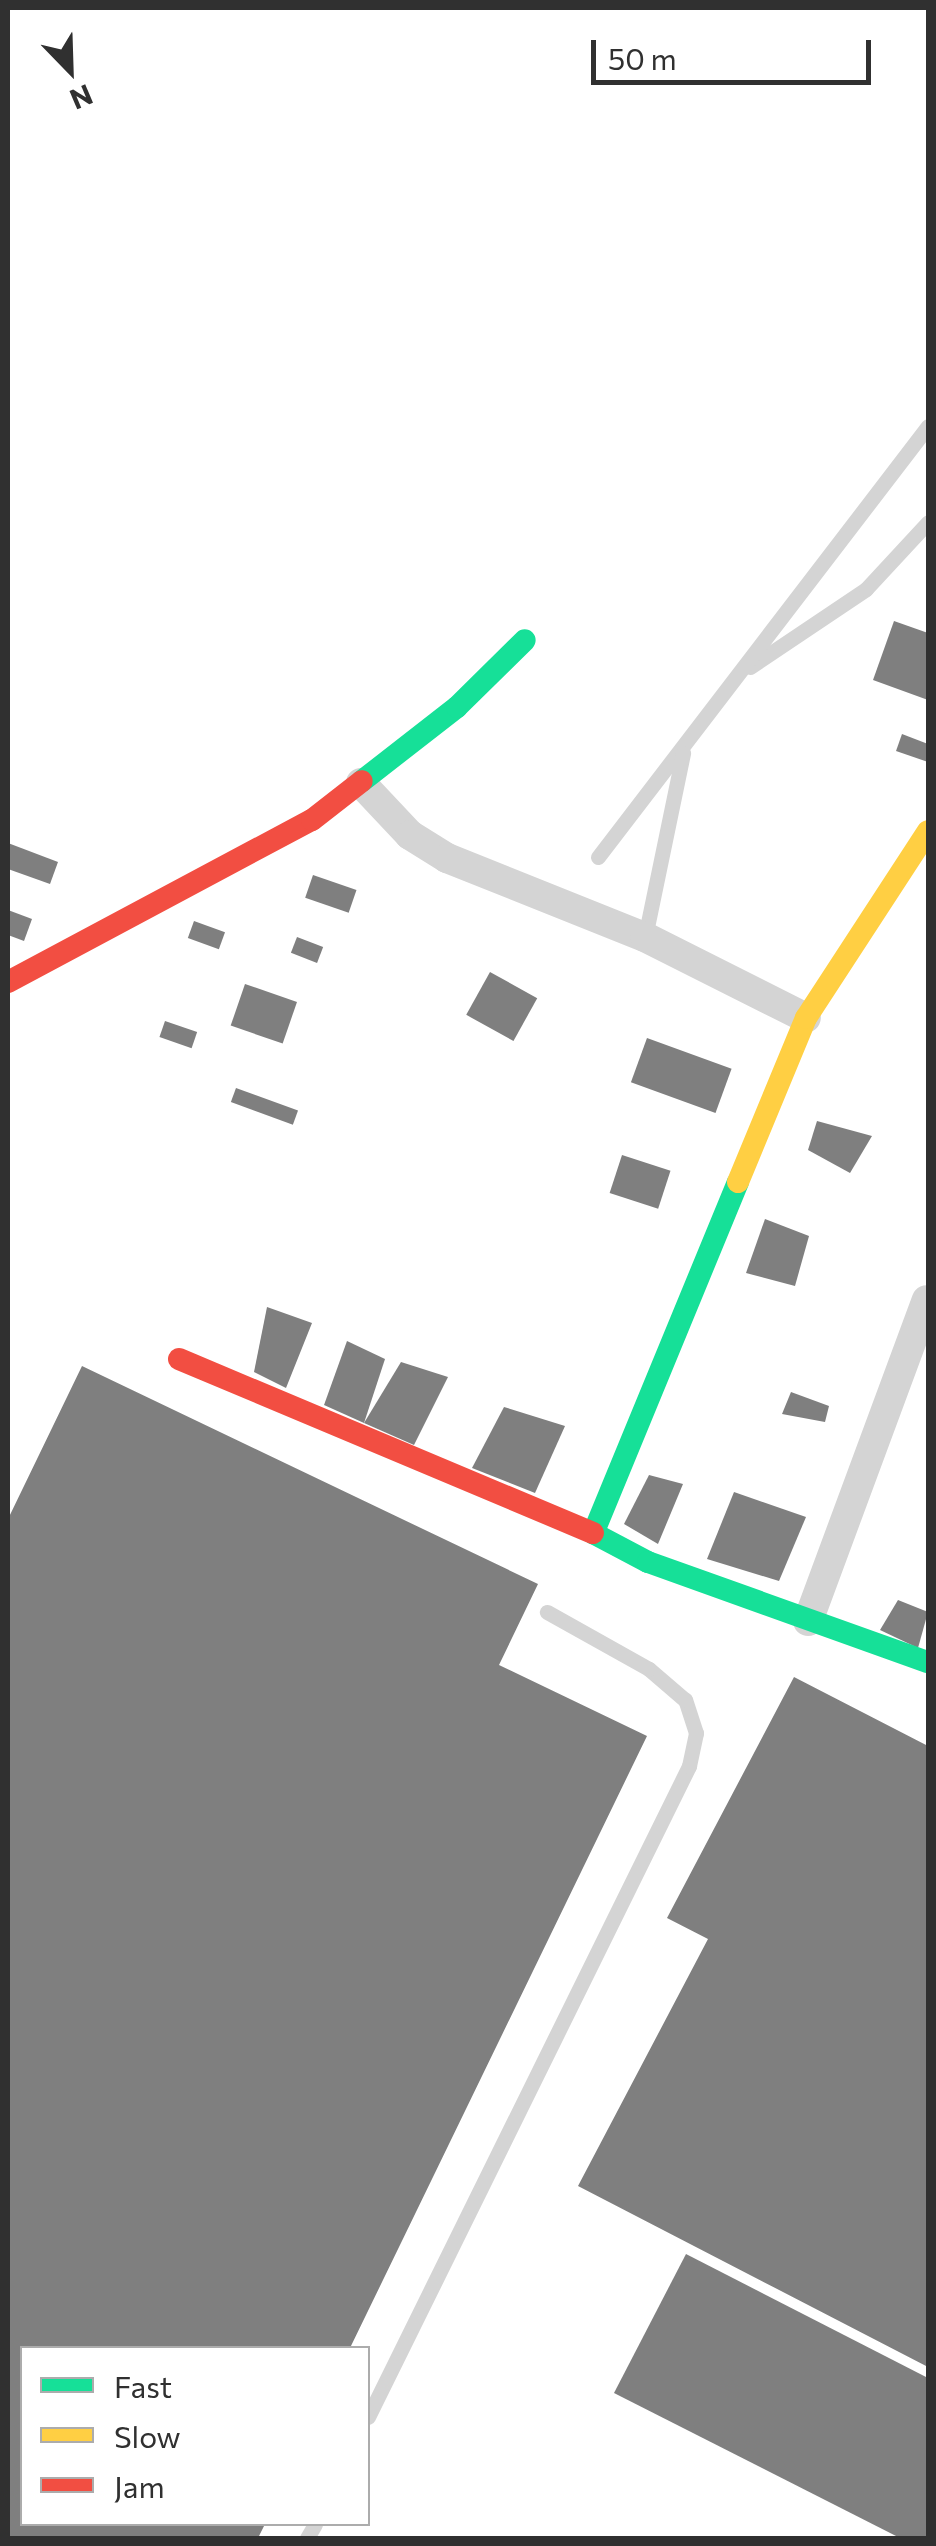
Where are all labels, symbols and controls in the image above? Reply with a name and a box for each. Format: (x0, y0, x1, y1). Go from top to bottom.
north arrow (20, 20, 120, 120)
scale bar (596, 20, 876, 82)
text: 50 m (608, 39, 677, 76)
text: N (65, 78, 98, 117)
legend (20, 2346, 370, 2526)
text: Fast (114, 2367, 172, 2404)
text: Slow (114, 2417, 181, 2454)
text: Jam (114, 2467, 165, 2504)

